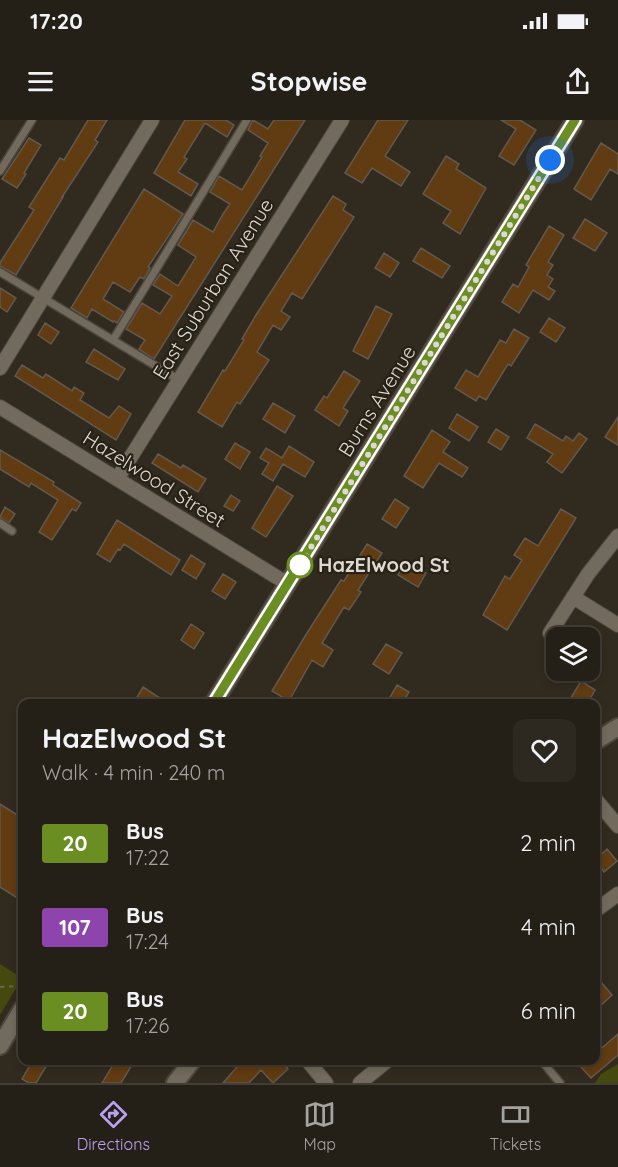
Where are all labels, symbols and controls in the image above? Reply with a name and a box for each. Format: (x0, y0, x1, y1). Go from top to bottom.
text: 17:20 (30, 7, 83, 35)
text: Stopwise (251, 64, 367, 98)
icon: menu (24, 65, 57, 98)
icon: share (561, 65, 594, 98)
your location (535, 145, 565, 175)
street label: East Suburban Avenue (147, 194, 278, 384)
street label: Burns Avenue (332, 340, 421, 461)
street label: Hazelwood Street (79, 425, 230, 532)
marker: HazElwood St (287, 552, 313, 578)
place label: HazElwood St (318, 552, 450, 577)
map controls (546, 627, 600, 681)
button: layers (546, 627, 600, 681)
button: heart (513, 719, 576, 782)
text: HazElwood St (42, 720, 226, 755)
text: Walk · 4 min · 240 m (42, 760, 225, 785)
text: Bus (126, 817, 164, 845)
text: 2 min (520, 829, 576, 857)
text: 20 (63, 830, 87, 856)
text: 17:22 (126, 845, 170, 870)
text: Bus (126, 901, 164, 929)
text: 4 min (521, 913, 576, 941)
text: 107 (59, 914, 91, 940)
text: 17:24 (126, 929, 169, 954)
text: Bus (126, 985, 164, 1013)
text: 6 min (521, 997, 576, 1025)
text: 20 (63, 998, 87, 1024)
text: 17:26 (126, 1013, 169, 1038)
tab: Directions (77, 1098, 150, 1154)
tab: Map (303, 1098, 336, 1154)
tab: Tickets (489, 1098, 541, 1154)

